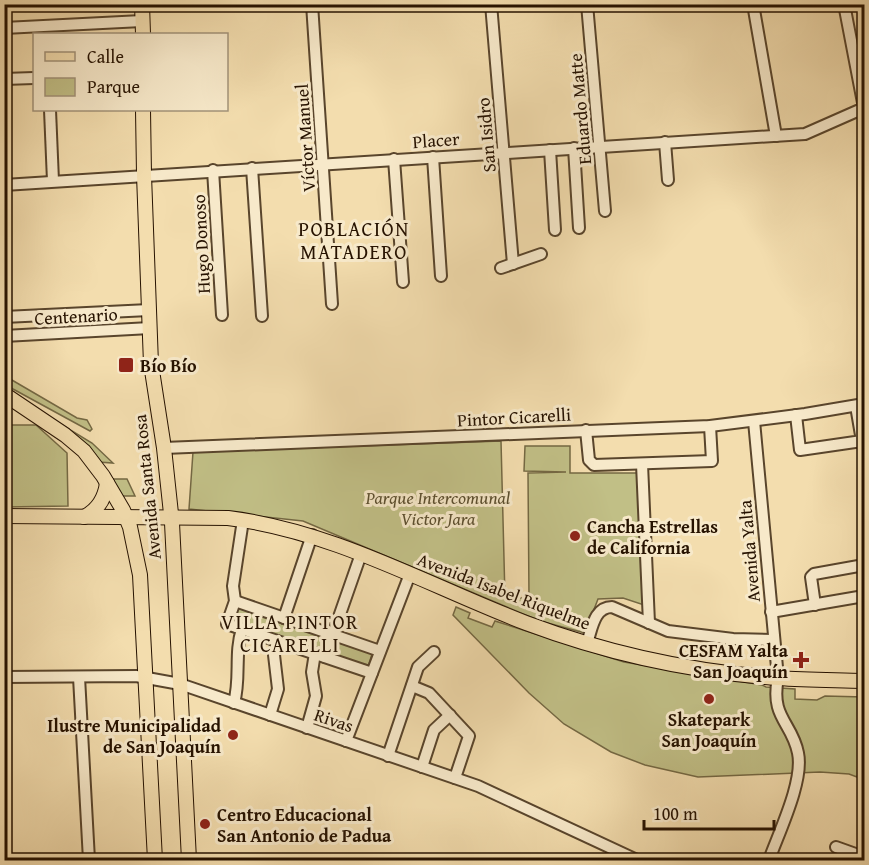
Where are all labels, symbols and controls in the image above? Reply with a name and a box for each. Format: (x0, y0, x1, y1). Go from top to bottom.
legend (33, 33, 228, 111)
text: Calle (87, 43, 124, 70)
street label: Eduardo Matte (562, 52, 598, 166)
text: Parque (87, 73, 140, 100)
street label: Víctor Manuel (288, 83, 322, 193)
street label: San Isidro (469, 96, 503, 174)
street label: Placer (412, 125, 461, 155)
street label: Hugo Donoso (185, 194, 217, 294)
district label: POBLACIÓN MATADERO (298, 214, 410, 266)
street label: Centenario (34, 300, 118, 332)
place label: Bío Bío (140, 352, 197, 379)
marker: Bío Bío (117, 356, 135, 374)
street label: Pintor Cicarelli (456, 401, 572, 433)
street label: Avenida Santa Rosa (126, 413, 168, 561)
park label: Parque Intercomunal Victor Jara (365, 484, 511, 532)
street label: Avenida Yalta (731, 498, 767, 603)
place label: Cancha Estrellas de California (587, 513, 718, 561)
marker: Cancha Estrellas de California (568, 529, 582, 543)
street label: Avenida Isabel Riquelme (413, 546, 595, 636)
district label: VILLA PINTOR CICARELLI (221, 607, 359, 659)
place label: CESFAM Yalta San Joaquín (679, 637, 789, 685)
marker: CESFAM Yalta San Joaquín (792, 651, 810, 669)
marker: Skatepark San Joaquín (702, 692, 716, 706)
street label: Rivas (311, 701, 357, 739)
place label: Skatepark San Joaquín (662, 706, 757, 754)
place label: Ilustre Municipalidad de San Joaquín (47, 712, 222, 760)
marker: Ilustre Municipalidad de San Joaquín (226, 728, 240, 742)
scale bar (644, 793, 774, 831)
text: 100 m (653, 800, 698, 827)
place label: Centro Educacional San Antonio de Padua (217, 801, 392, 849)
marker: Centro Educacional San Antonio de Padua (198, 817, 212, 831)

